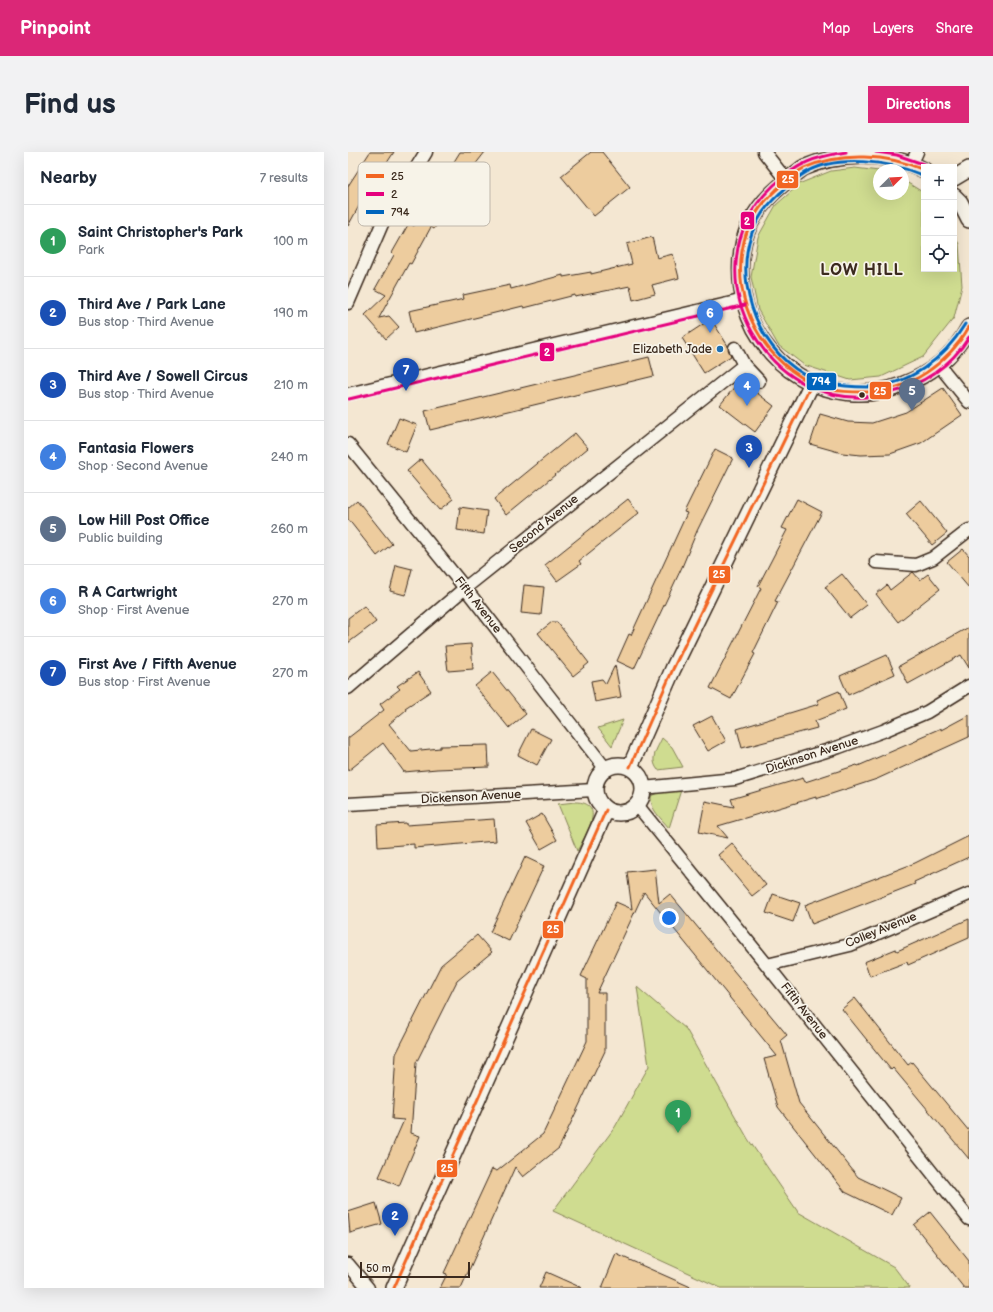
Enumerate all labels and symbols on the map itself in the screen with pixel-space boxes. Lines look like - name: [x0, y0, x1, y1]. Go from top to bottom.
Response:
- legend: [358, 162, 490, 226]
- north arrow: [873, 164, 909, 200]
- text: 25: [391, 170, 404, 183]
- line badge: 25: [776, 170, 799, 189]
- text: 25: [782, 173, 795, 186]
- text: 2: [391, 188, 398, 201]
- text: 794: [391, 206, 410, 219]
- line badge: 2: [740, 211, 755, 230]
- text: 2: [744, 215, 751, 228]
- district label: LOW HILL: [820, 261, 904, 280]
- pin: 6: [697, 300, 723, 333]
- line badge: 2: [539, 342, 555, 362]
- place label: Elizabeth Jade: [633, 342, 712, 357]
- marker: Elizabeth Jade: [715, 344, 725, 354]
- text: 2: [544, 346, 551, 359]
- pin: 7: [393, 358, 419, 391]
- line badge: 794: [806, 372, 837, 391]
- pin: 4: [734, 373, 760, 406]
- text: 794: [812, 375, 831, 388]
- pin: 5: [899, 378, 925, 411]
- line badge: 25: [869, 381, 892, 400]
- text: 25: [874, 385, 887, 398]
- unlabelled marker: [857, 390, 867, 400]
- pin: 3: [736, 435, 762, 468]
- street label: Second Avenue: [506, 492, 582, 556]
- line badge: 25: [708, 565, 731, 584]
- text: 25: [713, 568, 726, 581]
- street label: Fifth Avenue: [451, 574, 505, 636]
- street label: Dickinson Avenue: [764, 733, 860, 777]
- street label: Dickenson Avenue: [420, 787, 522, 807]
- your location: [659, 908, 679, 928]
- street label: Colley Avenue: [843, 909, 919, 951]
- line badge: 25: [542, 920, 564, 939]
- text: 25: [547, 923, 560, 936]
- street label: Fifth Avenue: [777, 980, 831, 1042]
- pin: 1: [665, 1100, 691, 1133]
- line badge: 25: [436, 1159, 458, 1178]
- text: 25: [441, 1162, 454, 1175]
- pin: 2: [382, 1203, 408, 1236]
- scale bar: [360, 1260, 470, 1279]

